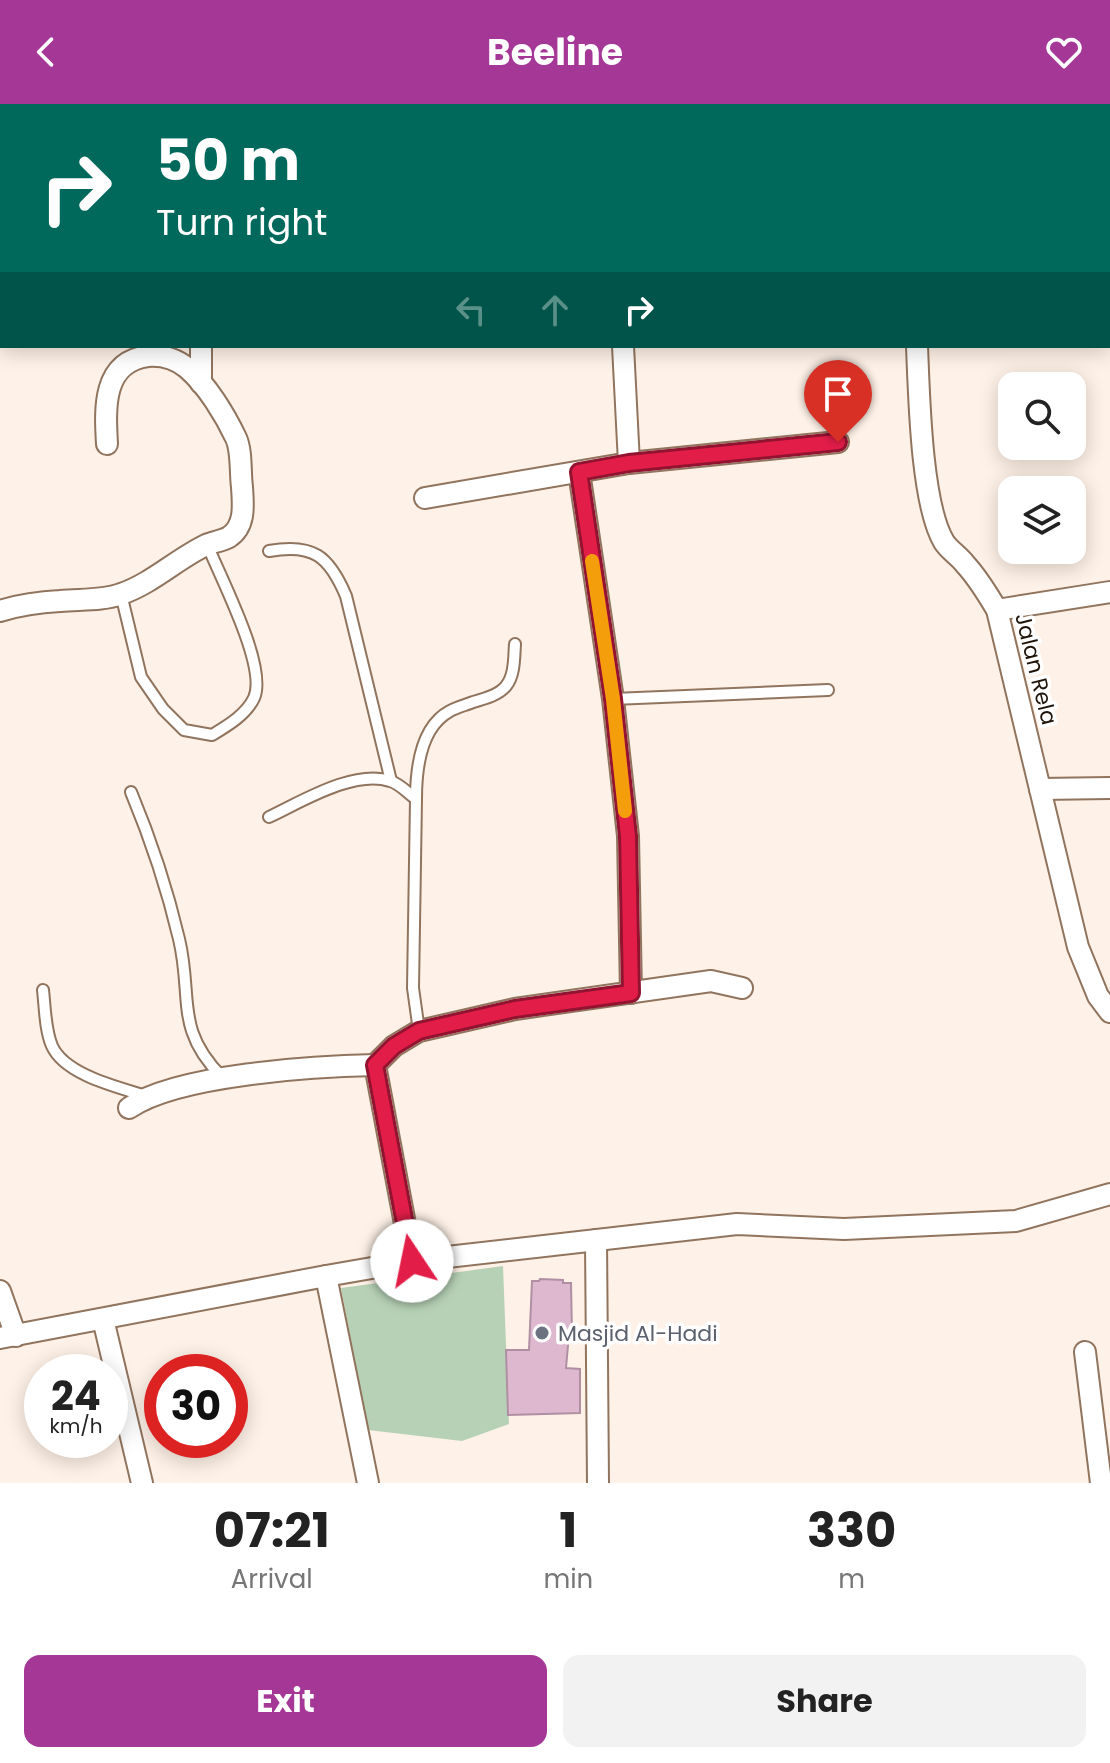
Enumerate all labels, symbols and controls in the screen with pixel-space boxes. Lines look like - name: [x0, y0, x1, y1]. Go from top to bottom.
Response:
- text: Beeline: [487, 27, 623, 78]
- icon: back: [24, 30, 68, 74]
- icon: heart: [1042, 30, 1086, 74]
- text: 50 m: [156, 121, 300, 200]
- icon: right: [24, 136, 128, 240]
- text: Turn right: [156, 197, 327, 248]
- icon: left: [449, 288, 493, 332]
- icon: ahead: [533, 288, 577, 332]
- icon: right: [617, 288, 661, 332]
- pin: [804, 360, 872, 442]
- icon: arrive: [816, 372, 860, 416]
- map controls: [998, 372, 1086, 564]
- button: search: [998, 372, 1086, 460]
- button: layers: [998, 476, 1086, 564]
- street label: Jalan Rela: [1007, 610, 1065, 728]
- position arrow: [370, 1219, 454, 1303]
- place label: Masjid Al-Hadi: [558, 1318, 718, 1349]
- marker: Masjid Al-Hadi: [533, 1324, 551, 1342]
- speed limit sign: 30: [144, 1354, 248, 1458]
- text: 24: [51, 1368, 101, 1424]
- text: km/h: [49, 1412, 103, 1440]
- text: 07:21: [214, 1497, 330, 1564]
- text: 1: [559, 1497, 577, 1564]
- text: 330: [807, 1497, 896, 1564]
- text: Arrival: [231, 1561, 313, 1597]
- text: min: [543, 1561, 593, 1597]
- text: m: [838, 1561, 865, 1597]
- button: Exit: [24, 1655, 547, 1747]
- button: Share: [563, 1655, 1086, 1747]

